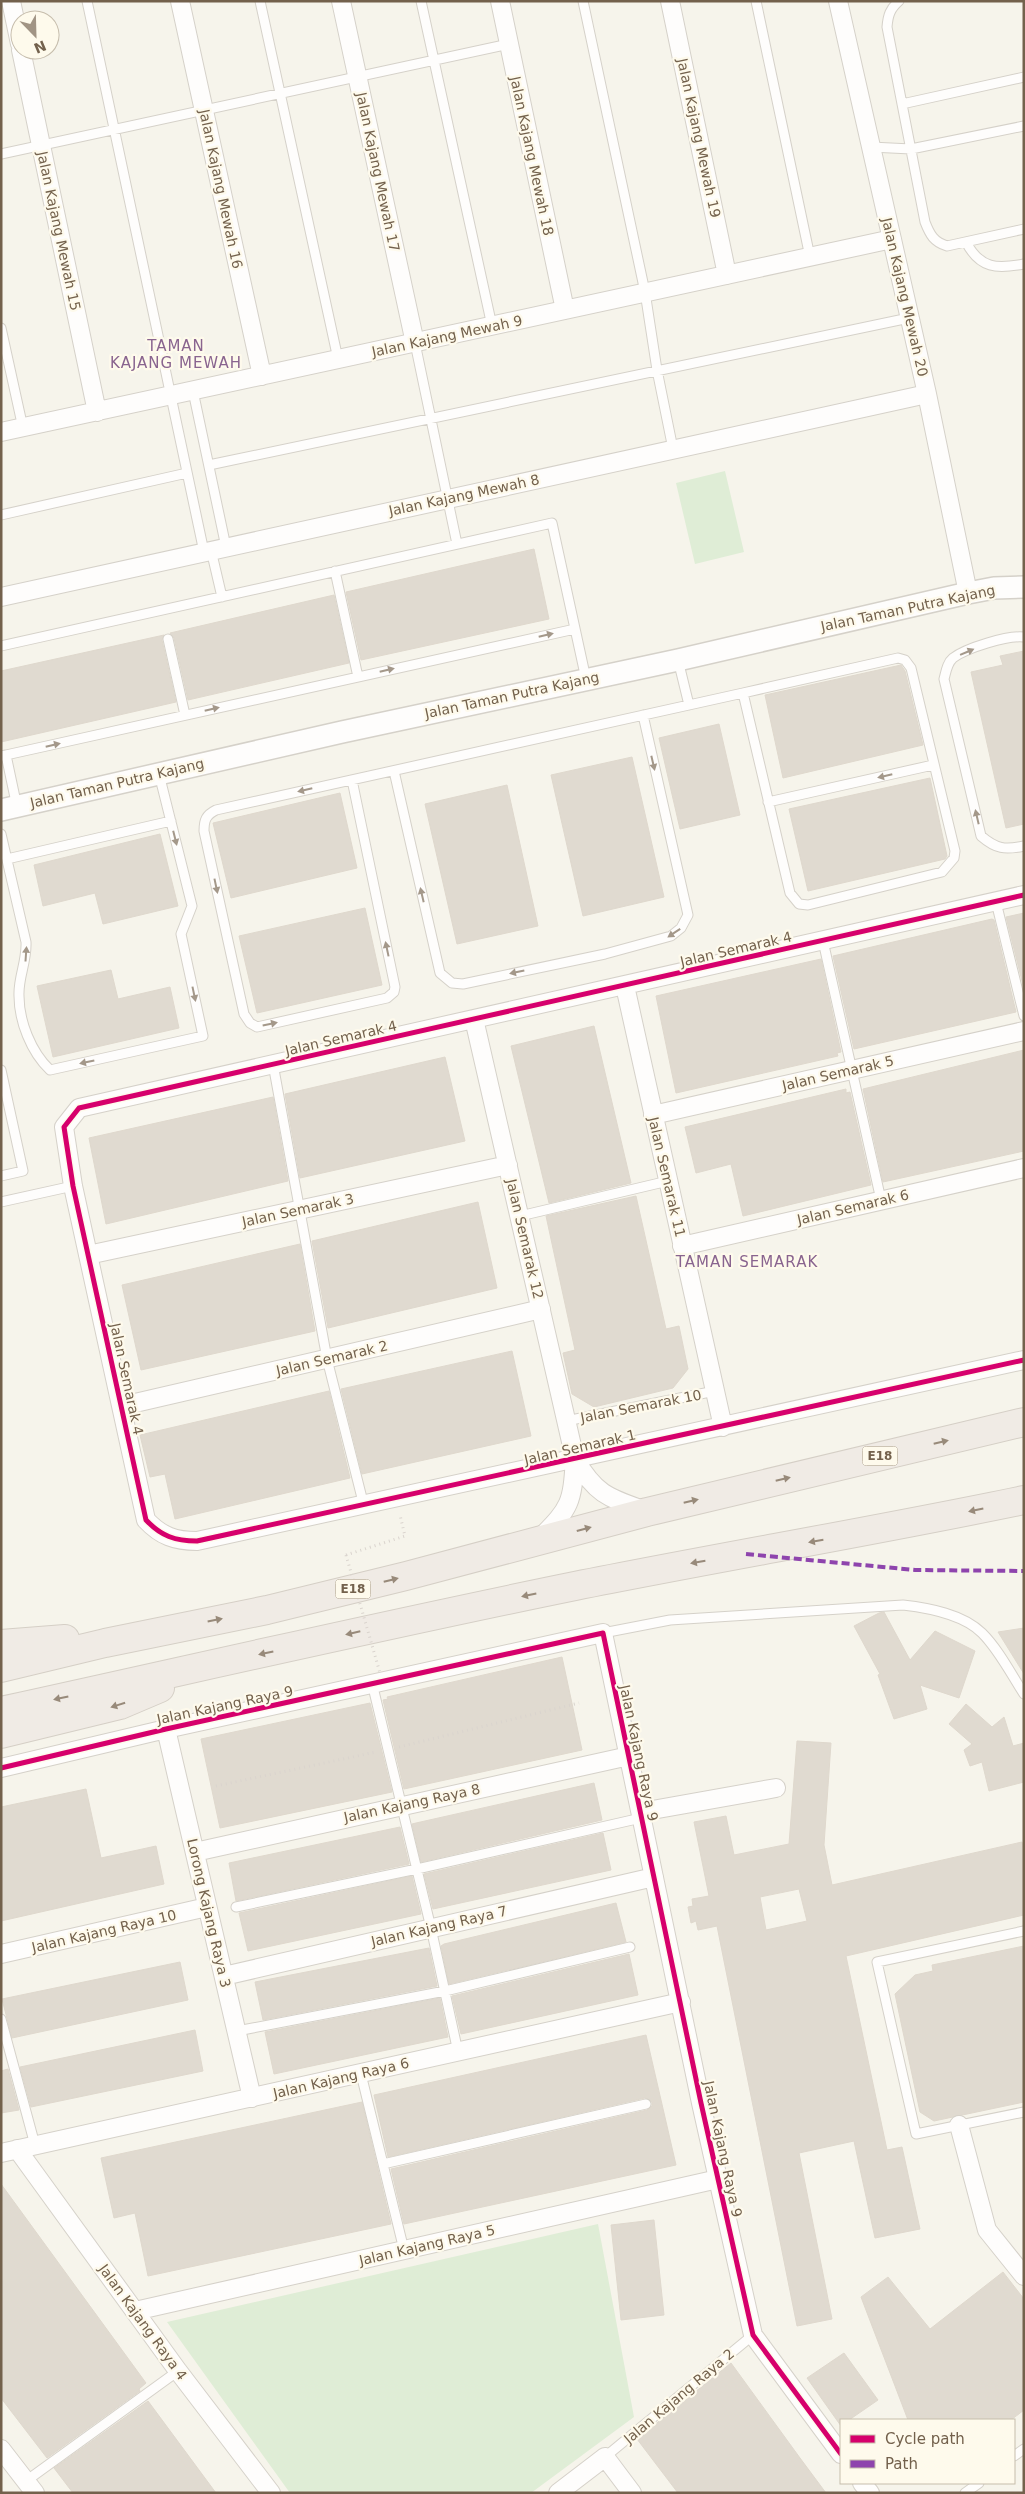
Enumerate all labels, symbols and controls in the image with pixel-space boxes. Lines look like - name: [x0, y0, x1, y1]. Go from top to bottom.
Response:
- north arrow: [10, 10, 60, 60]
- text: N: [32, 37, 49, 57]
- street label: Jalan Kajang Mewah 19: [674, 56, 724, 219]
- street label: Jalan Kajang Mewah 18: [507, 74, 557, 237]
- street label: Jalan Kajang Mewah 17: [353, 90, 403, 253]
- street label: Jalan Kajang Mewah 16: [196, 107, 246, 270]
- street label: Jalan Kajang Mewah 15: [34, 149, 84, 312]
- street label: Jalan Kajang Mewah 20: [879, 215, 931, 378]
- street label: Jalan Kajang Mewah 9: [369, 312, 524, 360]
- district label: TAMAN KAJANG MEWAH: [110, 337, 242, 372]
- street label: Jalan Kajang Mewah 8: [386, 471, 541, 519]
- street label: Jalan Taman Putra Kajang: [818, 582, 997, 635]
- one-way arrow: [539, 631, 554, 639]
- one-way arrow: [960, 648, 974, 656]
- one-way arrow: [380, 666, 395, 674]
- street label: Jalan Taman Putra Kajang: [422, 669, 601, 722]
- one-way arrow: [204, 705, 219, 713]
- one-way arrow: [46, 741, 61, 749]
- street label: Jalan Taman Putra Kajang: [28, 755, 205, 811]
- one-way arrow: [649, 755, 657, 770]
- one-way arrow: [877, 772, 893, 780]
- one-way arrow: [296, 787, 312, 795]
- one-way arrow: [973, 809, 981, 824]
- one-way arrow: [171, 830, 179, 845]
- one-way arrow: [213, 879, 221, 895]
- one-way arrow: [418, 887, 426, 902]
- one-way arrow: [667, 928, 681, 938]
- street label: Jalan Semarak 4: [678, 928, 793, 970]
- one-way arrow: [383, 940, 391, 956]
- one-way arrow: [22, 946, 30, 962]
- one-way arrow: [509, 969, 525, 977]
- one-way arrow: [190, 987, 198, 1002]
- street label: Jalan Semarak 4: [283, 1017, 398, 1059]
- one-way arrow: [262, 1020, 278, 1028]
- street label: Jalan Semarak 5: [780, 1052, 895, 1094]
- one-way arrow: [78, 1058, 94, 1066]
- street label: Jalan Semarak 11: [645, 1114, 689, 1239]
- street label: Jalan Semarak 12: [503, 1176, 547, 1301]
- street label: Jalan Semarak 6: [795, 1186, 910, 1228]
- street label: Jalan Semarak 3: [240, 1190, 355, 1230]
- district label: TAMAN SEMARAK: [675, 1253, 818, 1271]
- street label: Jalan Semarak 4: [107, 1321, 147, 1437]
- street label: Jalan Semarak 2: [274, 1337, 389, 1379]
- street label: Jalan Semarak 10: [578, 1386, 703, 1426]
- street label: Jalan Semarak 1: [522, 1426, 637, 1468]
- one-way arrow: [933, 1438, 948, 1446]
- road number: E18: [862, 1446, 898, 1465]
- one-way arrow: [775, 1475, 790, 1483]
- one-way arrow: [683, 1497, 698, 1505]
- one-way arrow: [968, 1506, 984, 1514]
- one-way arrow: [576, 1525, 591, 1533]
- one-way arrow: [808, 1538, 824, 1546]
- one-way arrow: [689, 1559, 705, 1567]
- one-way arrow: [383, 1576, 398, 1584]
- road number: E18: [336, 1580, 370, 1598]
- one-way arrow: [521, 1592, 537, 1600]
- one-way arrow: [208, 1616, 224, 1624]
- one-way arrow: [346, 1629, 361, 1637]
- one-way arrow: [257, 1649, 273, 1657]
- street label: Jalan Kajang Raya 9: [617, 1682, 661, 1823]
- street label: Jalan Kajang Raya 9: [154, 1683, 295, 1727]
- one-way arrow: [53, 1694, 68, 1702]
- one-way arrow: [111, 1702, 126, 1710]
- street label: Jalan Kajang Raya 8: [341, 1781, 482, 1825]
- street label: Lorong Kajang Raya 3: [184, 1837, 234, 1989]
- street label: Jalan Kajang Raya 7: [369, 1903, 508, 1950]
- street label: Jalan Kajang Raya 10: [29, 1907, 178, 1956]
- street label: Jalan Kajang Raya 6: [271, 2055, 411, 2102]
- street label: Jalan Kajang Raya 9: [701, 2078, 745, 2219]
- street label: Jalan Kajang Raya 5: [357, 2222, 496, 2269]
- street label: Jalan Kajang Raya 4: [95, 2260, 190, 2383]
- street label: Jalan Kajang Raya 2: [620, 2345, 737, 2447]
- legend: [840, 2419, 1015, 2484]
- text: Cycle path: [885, 2430, 965, 2448]
- text: Path: [885, 2455, 918, 2473]

